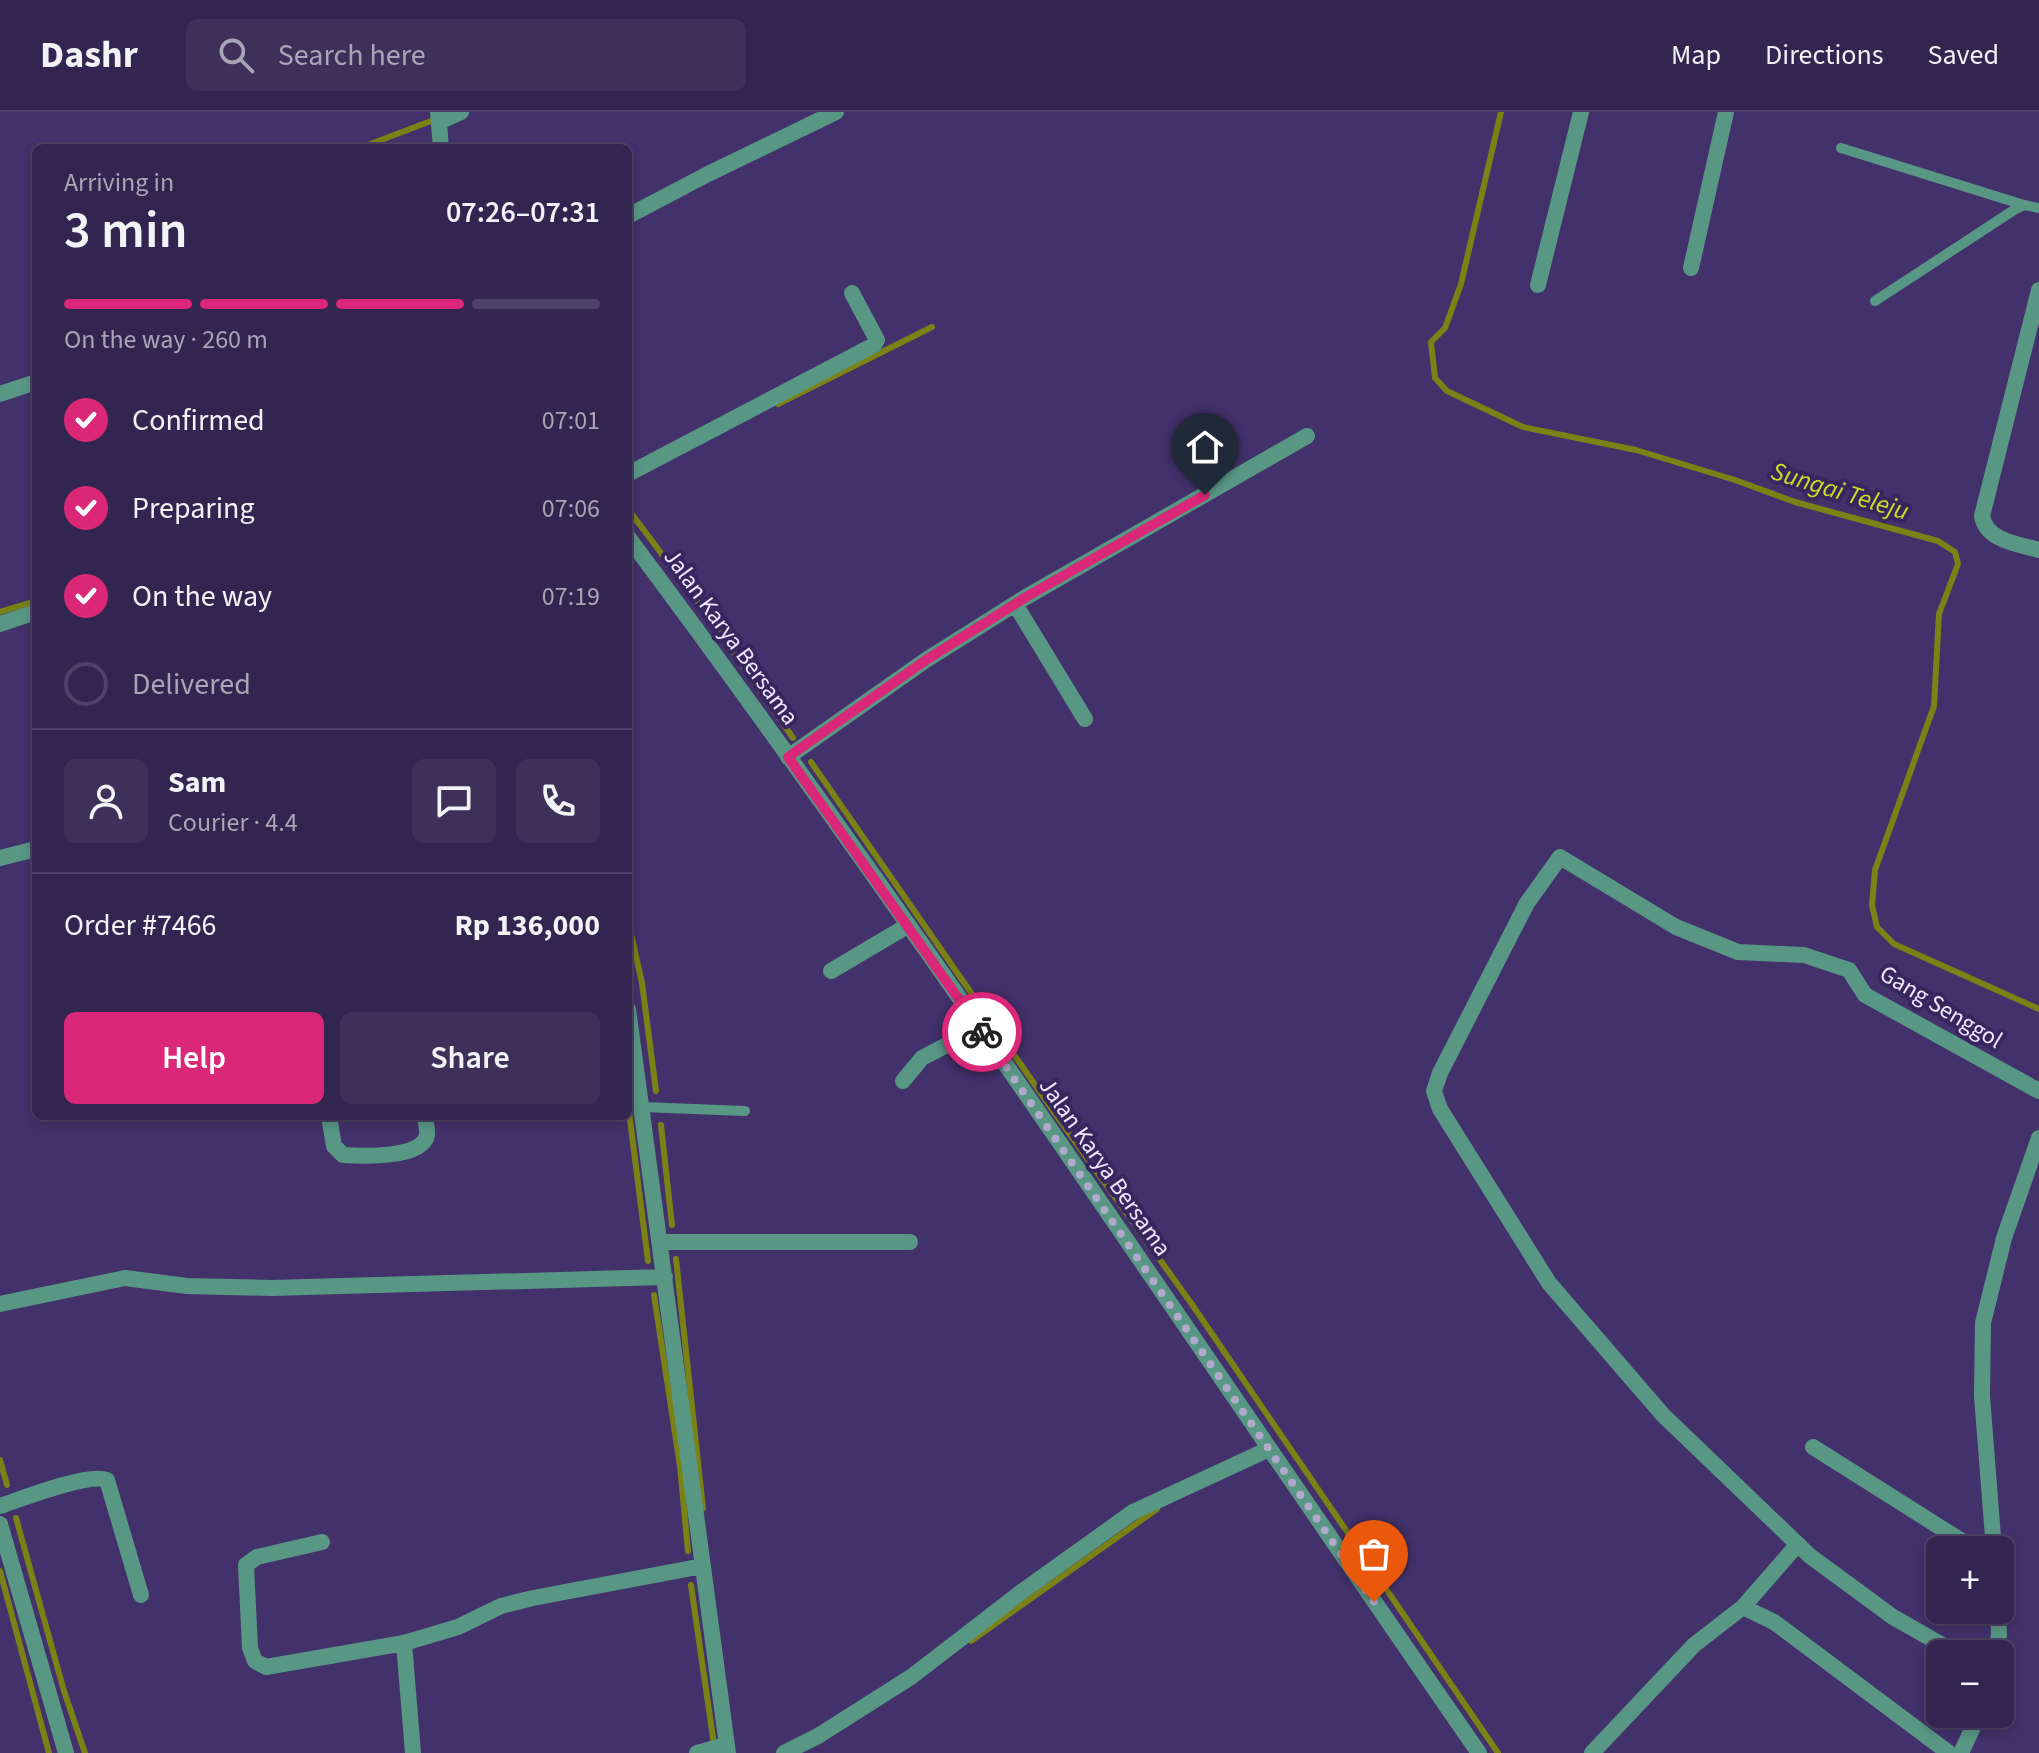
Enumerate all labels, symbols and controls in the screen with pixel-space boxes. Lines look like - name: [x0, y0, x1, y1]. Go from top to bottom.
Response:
- search box: [186, 19, 746, 91]
- text: Dashr: [40, 28, 138, 82]
- icon: search: [214, 33, 258, 77]
- text: Search here: [278, 34, 426, 77]
- text: Map: [1671, 35, 1721, 75]
- text: Directions: [1765, 35, 1884, 75]
- text: Saved: [1928, 35, 1999, 75]
- text: Arriving in: [64, 164, 174, 201]
- text: 07:26–07:31: [446, 191, 600, 234]
- text: 3 min: [64, 194, 188, 268]
- text: On the way · 260 m: [64, 321, 268, 358]
- icon: check: [64, 398, 108, 442]
- text: Confirmed: [132, 399, 265, 442]
- text: 07:01: [542, 402, 600, 439]
- pin: [1171, 413, 1239, 495]
- icon: home: [1183, 425, 1227, 469]
- water label: Sungai Teleju: [1767, 453, 1913, 529]
- icon: check: [64, 486, 108, 530]
- text: Preparing: [132, 487, 255, 530]
- text: 07:06: [542, 490, 600, 527]
- street label: Jalan Karya Bersama: [655, 541, 807, 733]
- icon: check: [64, 574, 108, 618]
- text: On the way: [132, 575, 272, 618]
- text: 07:19: [542, 578, 600, 615]
- text: Delivered: [132, 663, 251, 706]
- button: person: [64, 759, 148, 843]
- button: chat: [412, 759, 496, 843]
- button: phone: [516, 759, 600, 843]
- text: Sam: [168, 761, 226, 804]
- text: Courier · 4.4: [168, 804, 298, 841]
- text: Order #7466: [64, 904, 217, 947]
- text: Rp 136,000: [454, 904, 600, 947]
- street label: Gang Senggol: [1873, 957, 2009, 1057]
- courier: [942, 992, 1022, 1072]
- icon: bike: [960, 1010, 1004, 1054]
- button: Help: [64, 1012, 324, 1104]
- button: Share: [340, 1012, 600, 1104]
- street label: Jalan Karya Bersama: [1030, 1071, 1180, 1263]
- pin: [1340, 1520, 1408, 1602]
- icon: bag: [1352, 1532, 1396, 1576]
- map controls: [1926, 1536, 2014, 1728]
- button: +: [1926, 1536, 2014, 1624]
- button: −: [1926, 1640, 2014, 1728]

